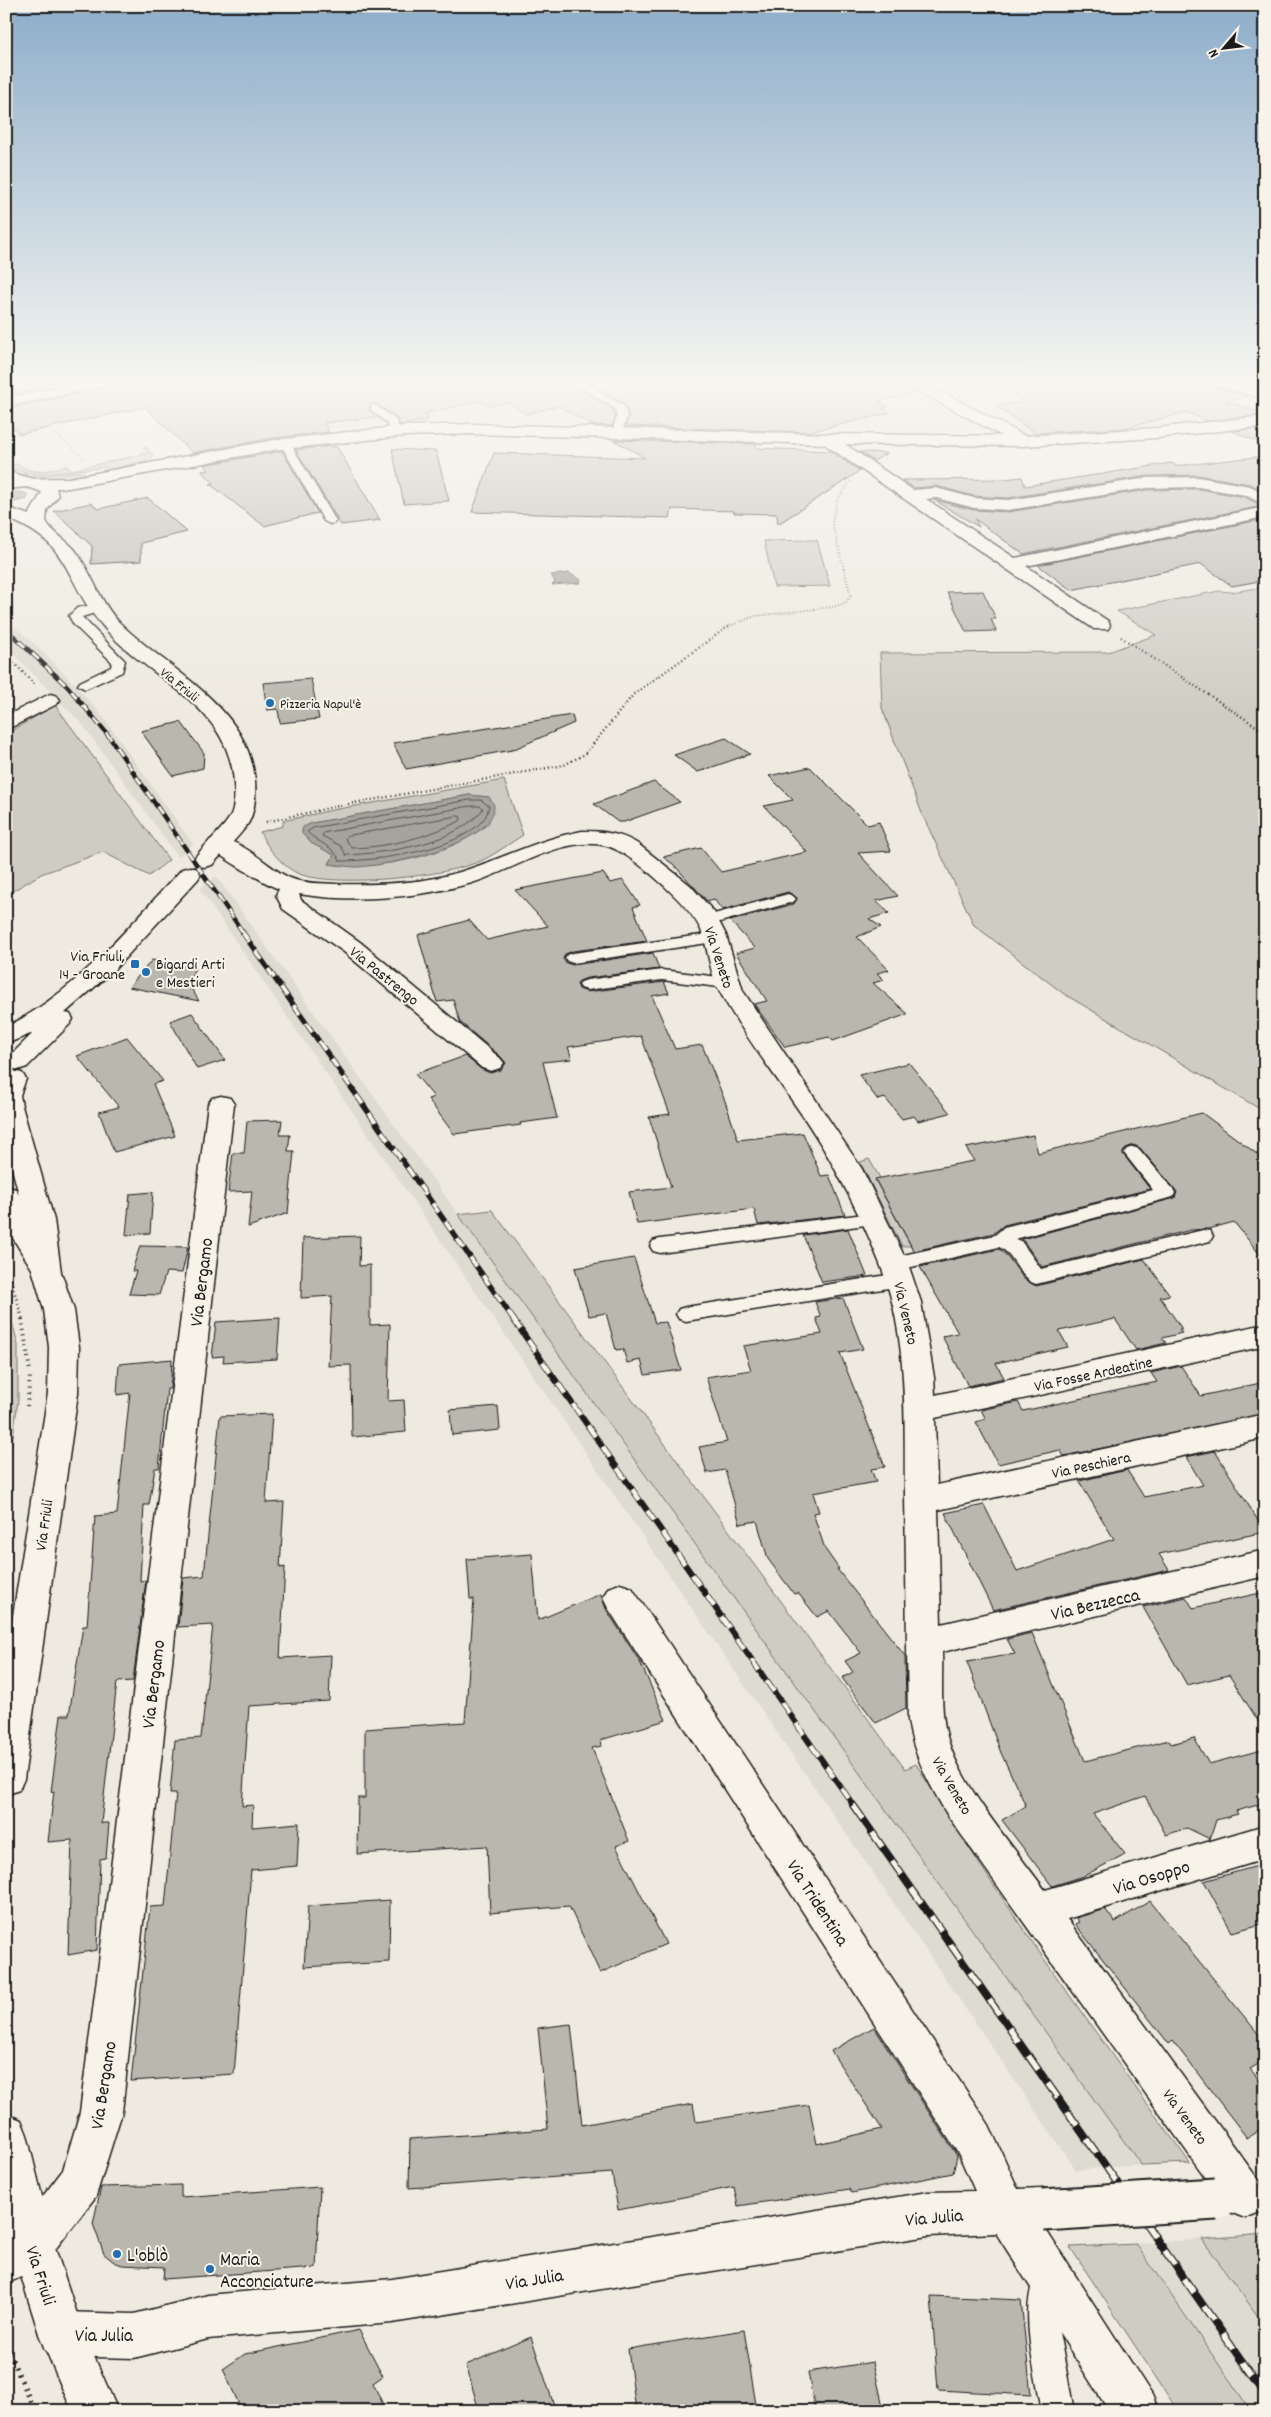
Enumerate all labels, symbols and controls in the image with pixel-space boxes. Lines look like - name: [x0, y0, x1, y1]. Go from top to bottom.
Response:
- north arrow: [1198, 22, 1248, 72]
- text: N: [1204, 45, 1225, 61]
- street label: Via Friuli: [155, 664, 203, 708]
- place label: Pizzeria Napul'è: [280, 695, 361, 715]
- marker: Pizzeria Napul'è: [264, 697, 276, 709]
- street label: Via Veneto: [697, 924, 738, 992]
- street label: Via Pastrengo: [344, 942, 423, 1012]
- place label: Via Friuli, 14 - Groane: [59, 946, 125, 987]
- place label: Bigardi Arti e Mestieri: [156, 954, 225, 995]
- marker: Via Friuli, 14 - Groane: [129, 958, 141, 970]
- marker: Bigardi Arti e Mestieri: [140, 966, 152, 978]
- street label: Via Bergamo: [185, 1237, 222, 1328]
- street label: Via Veneto: [886, 1280, 923, 1347]
- street label: Via Fosse Ardeatine: [1032, 1352, 1155, 1399]
- street label: Via Peschiera: [1050, 1447, 1134, 1486]
- street label: Via Friuli: [31, 1498, 60, 1552]
- street label: Via Bezzecca: [1049, 1583, 1144, 1630]
- street label: Via Bergamo: [137, 1639, 174, 1730]
- street label: Via Veneto: [925, 1753, 977, 1820]
- street label: Via Tridentina: [778, 1855, 855, 1953]
- street label: Via Osoppo: [1110, 1855, 1194, 1904]
- street label: Via Bergamo: [85, 2039, 126, 2132]
- street label: Via Veneto: [1156, 2085, 1212, 2150]
- street label: Via Julia: [904, 2203, 965, 2235]
- street label: Via Friuli: [16, 2243, 61, 2310]
- place label: L'oblò: [127, 2244, 168, 2271]
- marker: L'oblò: [111, 2248, 123, 2260]
- place label: Maria Acconciature: [220, 2248, 314, 2297]
- marker: Maria Acconciature: [204, 2263, 216, 2275]
- street label: Via Julia: [504, 2263, 566, 2299]
- street label: Via Julia: [75, 2324, 134, 2351]

